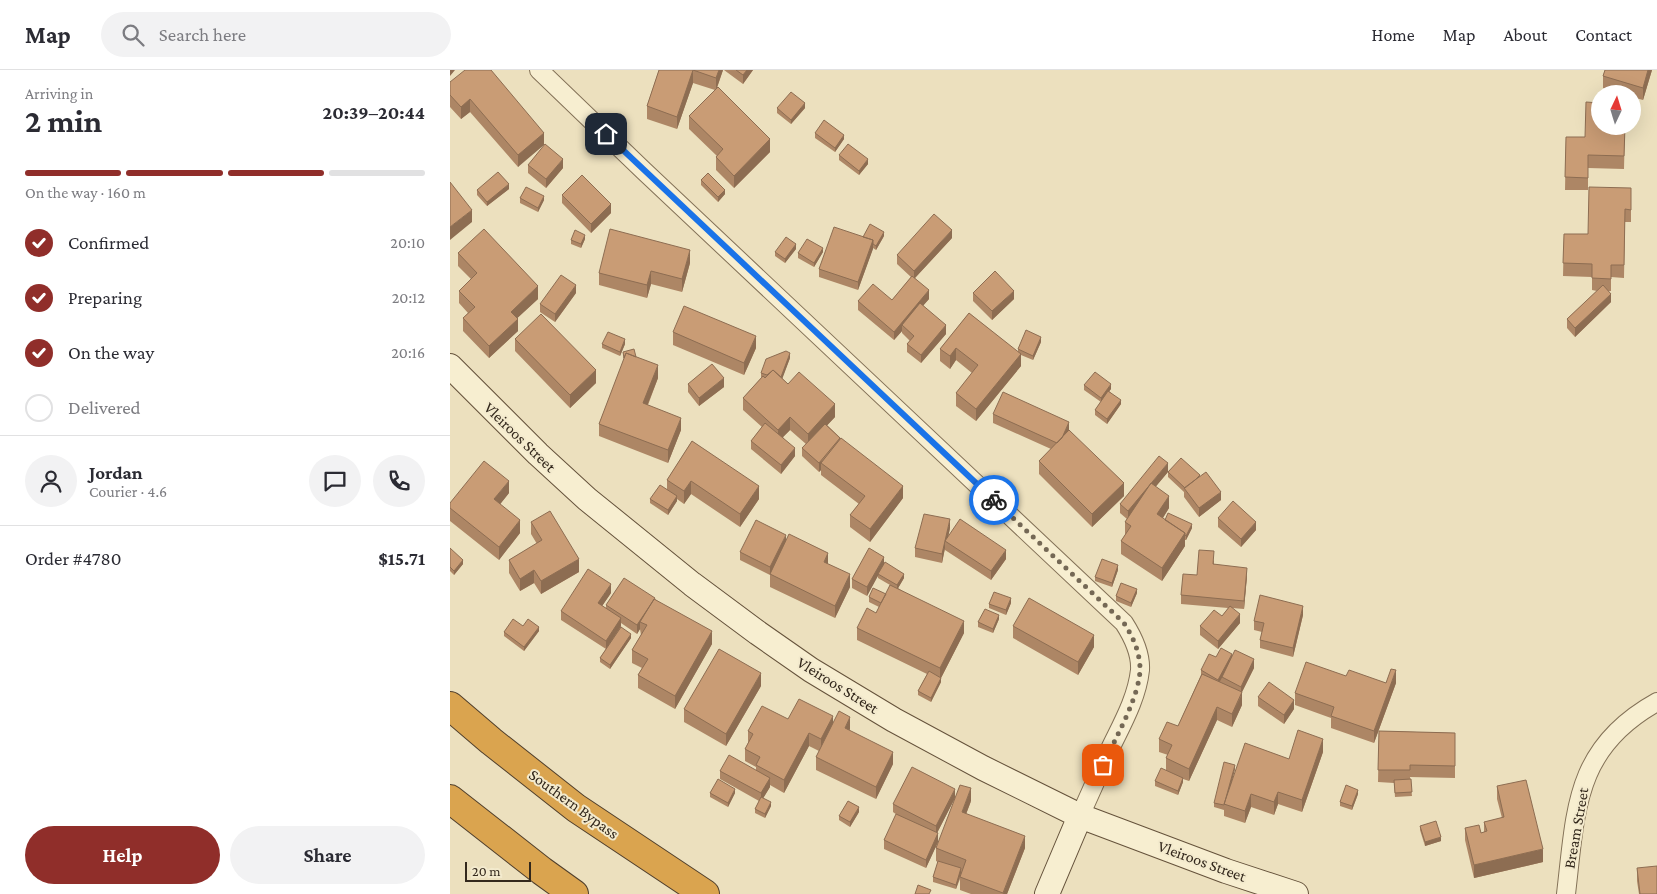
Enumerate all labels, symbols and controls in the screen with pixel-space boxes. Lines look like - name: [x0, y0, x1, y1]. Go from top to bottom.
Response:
- search box: [101, 12, 451, 57]
- text: Map: [25, 21, 71, 48]
- icon: search: [119, 21, 147, 49]
- text: Search here: [159, 24, 246, 45]
- text: Home: [1372, 25, 1415, 45]
- text: Map: [1443, 25, 1475, 45]
- text: About: [1503, 25, 1547, 45]
- text: Contact: [1575, 25, 1632, 45]
- text: Arriving in: [25, 85, 93, 102]
- north arrow: [1591, 85, 1641, 135]
- map controls: [1591, 85, 1641, 135]
- text: 20:39–20:44: [323, 102, 425, 123]
- text: 2 min: [25, 103, 102, 139]
- pin: [585, 113, 627, 155]
- icon: home: [592, 120, 620, 148]
- text: On the way · 160 m: [25, 184, 146, 201]
- icon: check: [25, 229, 53, 257]
- text: Confirmed: [68, 232, 149, 253]
- text: 20:10: [390, 234, 425, 251]
- icon: check: [25, 284, 53, 312]
- text: Preparing: [68, 287, 142, 308]
- text: 20:12: [392, 289, 425, 306]
- icon: check: [25, 339, 53, 367]
- text: On the way: [68, 342, 154, 363]
- text: 20:16: [391, 344, 425, 361]
- text: Delivered: [68, 397, 141, 418]
- street label: Vleiroos Street: [481, 399, 560, 476]
- button: person: [25, 455, 77, 507]
- button: chat: [309, 455, 361, 507]
- button: phone: [373, 455, 425, 507]
- text: Jordan: [89, 462, 143, 483]
- courier: [969, 475, 1019, 525]
- text: Courier · 4.6: [89, 483, 167, 500]
- icon: bike: [980, 486, 1008, 514]
- text: Order #4780: [25, 548, 121, 569]
- text: $15.71: [378, 548, 425, 569]
- street label: Vleiroos Street: [794, 653, 882, 717]
- pin: [1082, 744, 1124, 786]
- icon: bag: [1089, 751, 1117, 779]
- street label: Southern Bypass: [525, 766, 622, 843]
- street label: Bream Street: [1561, 786, 1592, 870]
- button: Help: [25, 826, 220, 884]
- button: Share: [230, 826, 425, 884]
- street label: Vleiroos Street: [1156, 837, 1249, 885]
- scale bar: [465, 859, 531, 882]
- text: 20 m: [472, 863, 500, 879]

